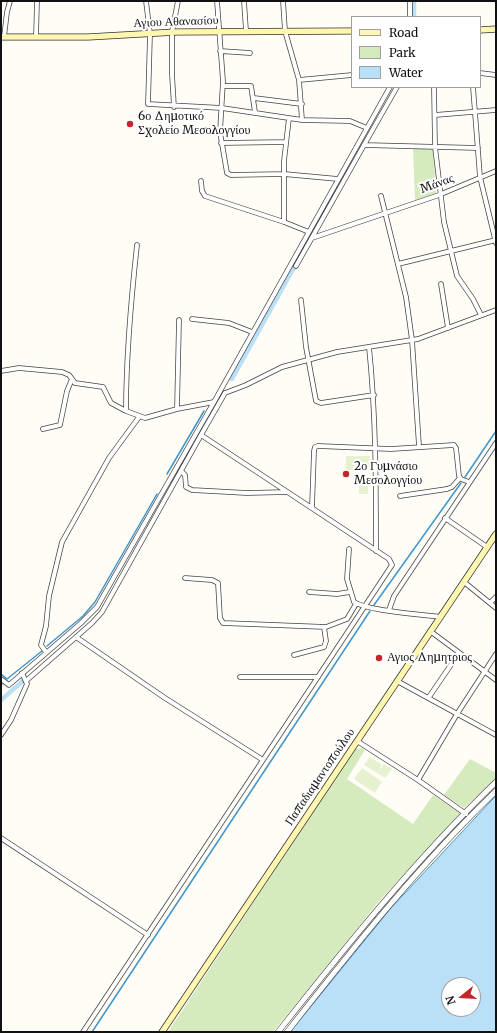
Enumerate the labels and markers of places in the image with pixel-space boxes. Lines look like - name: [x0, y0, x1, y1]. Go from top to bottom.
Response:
- place label: 6ο Δημοτικό Σχολείο Μεσολογγίου: [138, 110, 250, 138]
- marker: 6ο Δημοτικό Σχολείο Μεσολογγίου: [125, 119, 135, 129]
- place label: 2ο Γυμνάσιο Μεσολογγίου: [354, 460, 422, 488]
- marker: 2ο Γυμνάσιο Μεσολογγίου: [341, 469, 351, 479]
- place label: Αγιος Δημητριος: [387, 651, 472, 665]
- marker: Αγιος Δημητριος: [374, 653, 384, 663]

